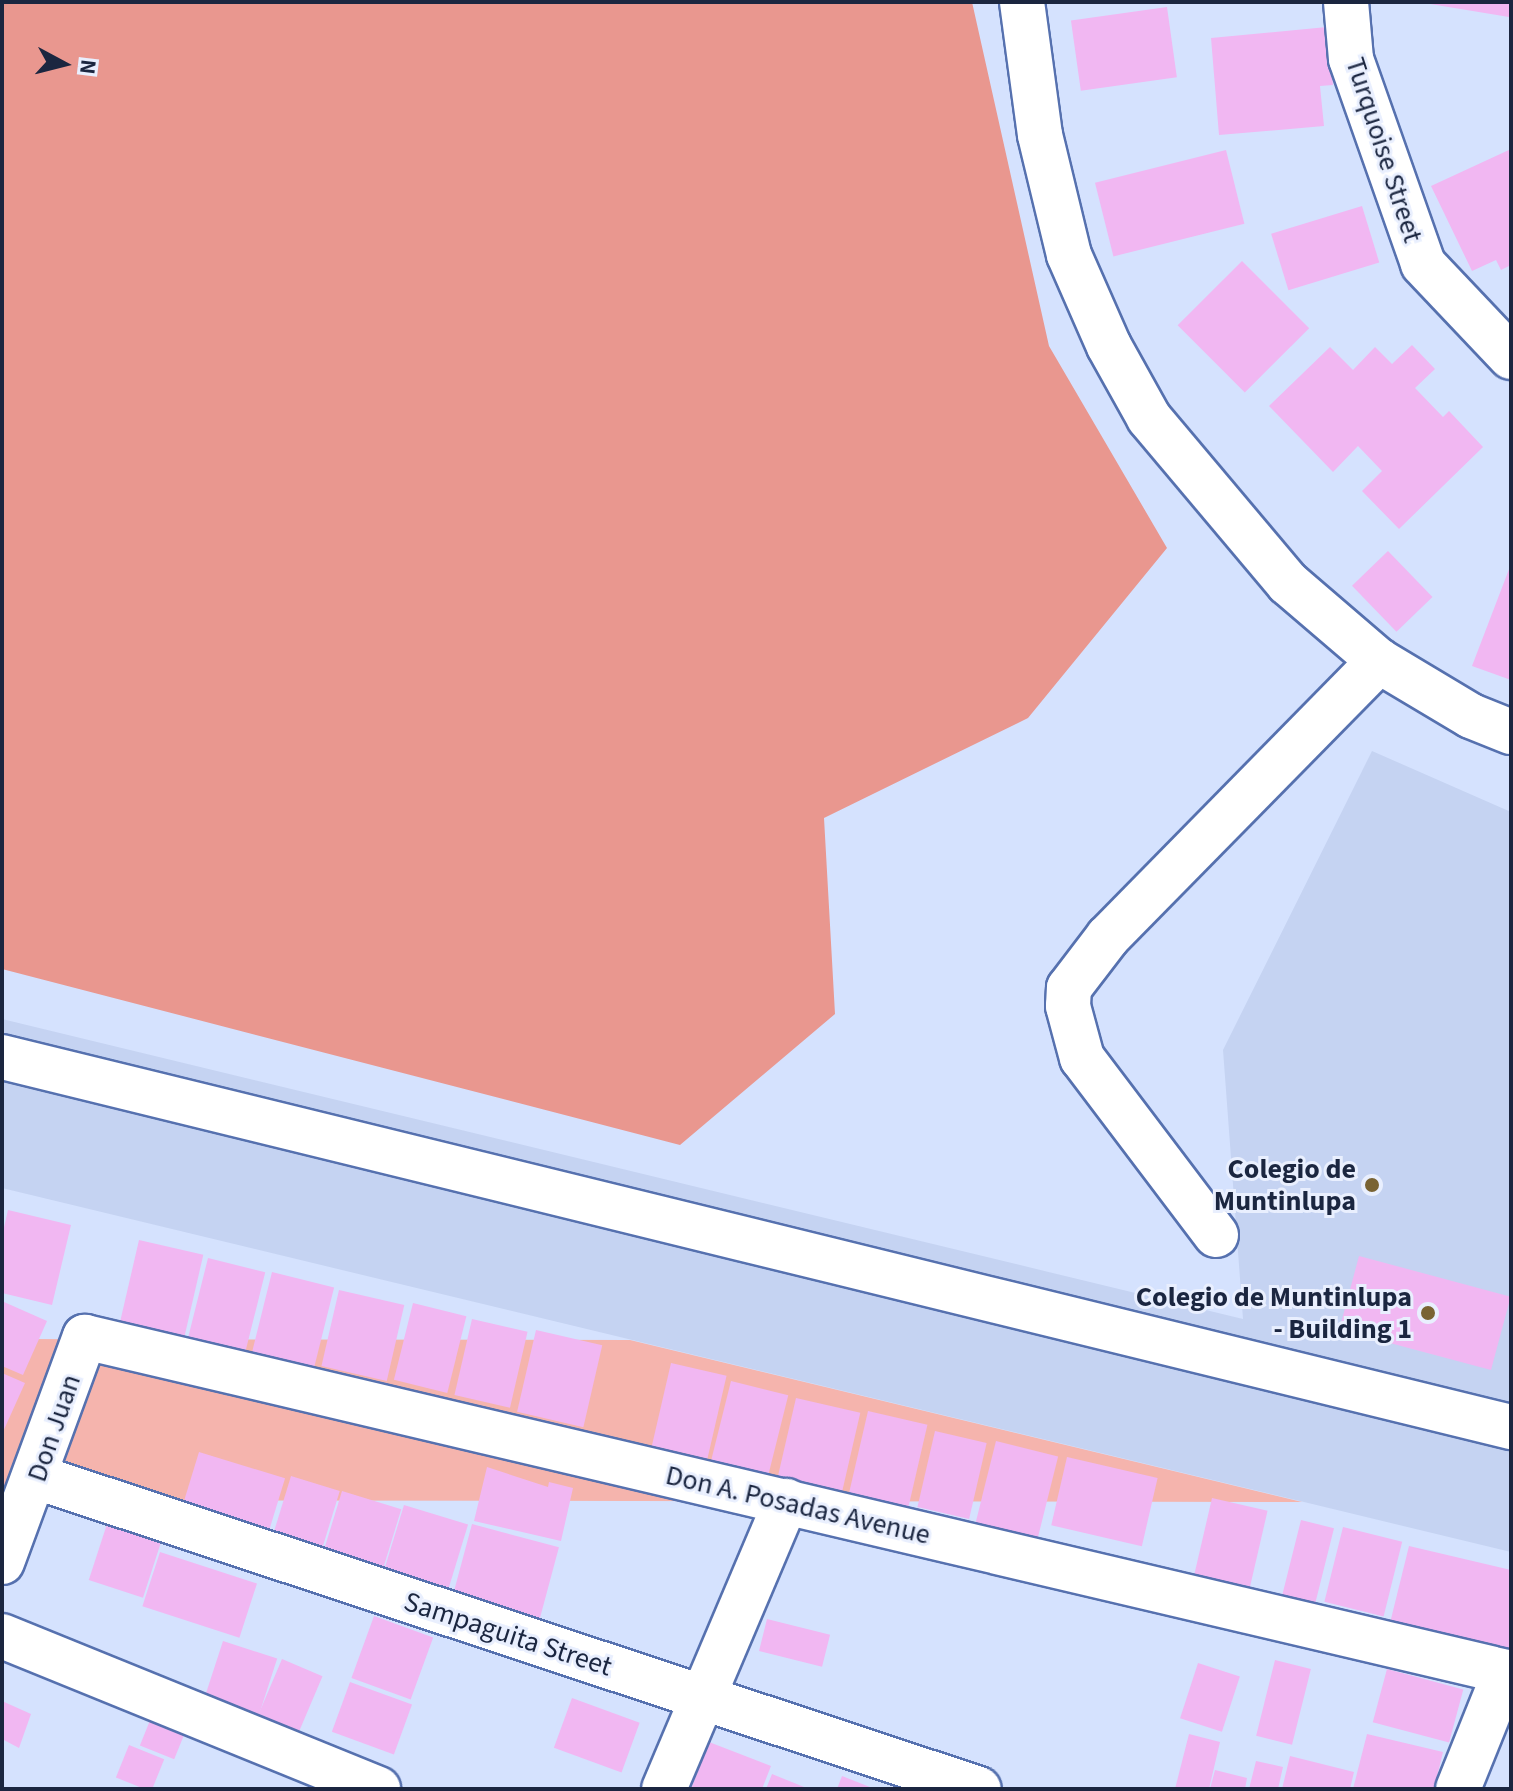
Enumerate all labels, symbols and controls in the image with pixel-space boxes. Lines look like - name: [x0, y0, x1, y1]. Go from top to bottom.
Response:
- north arrow: [24, 24, 104, 104]
- street label: Turquoise Street: [1338, 53, 1430, 247]
- text: N: [71, 58, 105, 76]
- place label: Colegio de Muntinlupa: [1214, 1152, 1356, 1218]
- marker: Colegio de Muntinlupa: [1363, 1176, 1381, 1194]
- place label: Colegio de Muntinlupa - Building 1: [1136, 1280, 1412, 1346]
- marker: Colegio de Muntinlupa - Building 1: [1419, 1304, 1437, 1322]
- street label: Don Juan: [20, 1370, 88, 1486]
- street label: Don A. Posadas Avenue: [662, 1458, 934, 1552]
- street label: Sampaguita Street: [400, 1585, 616, 1683]

